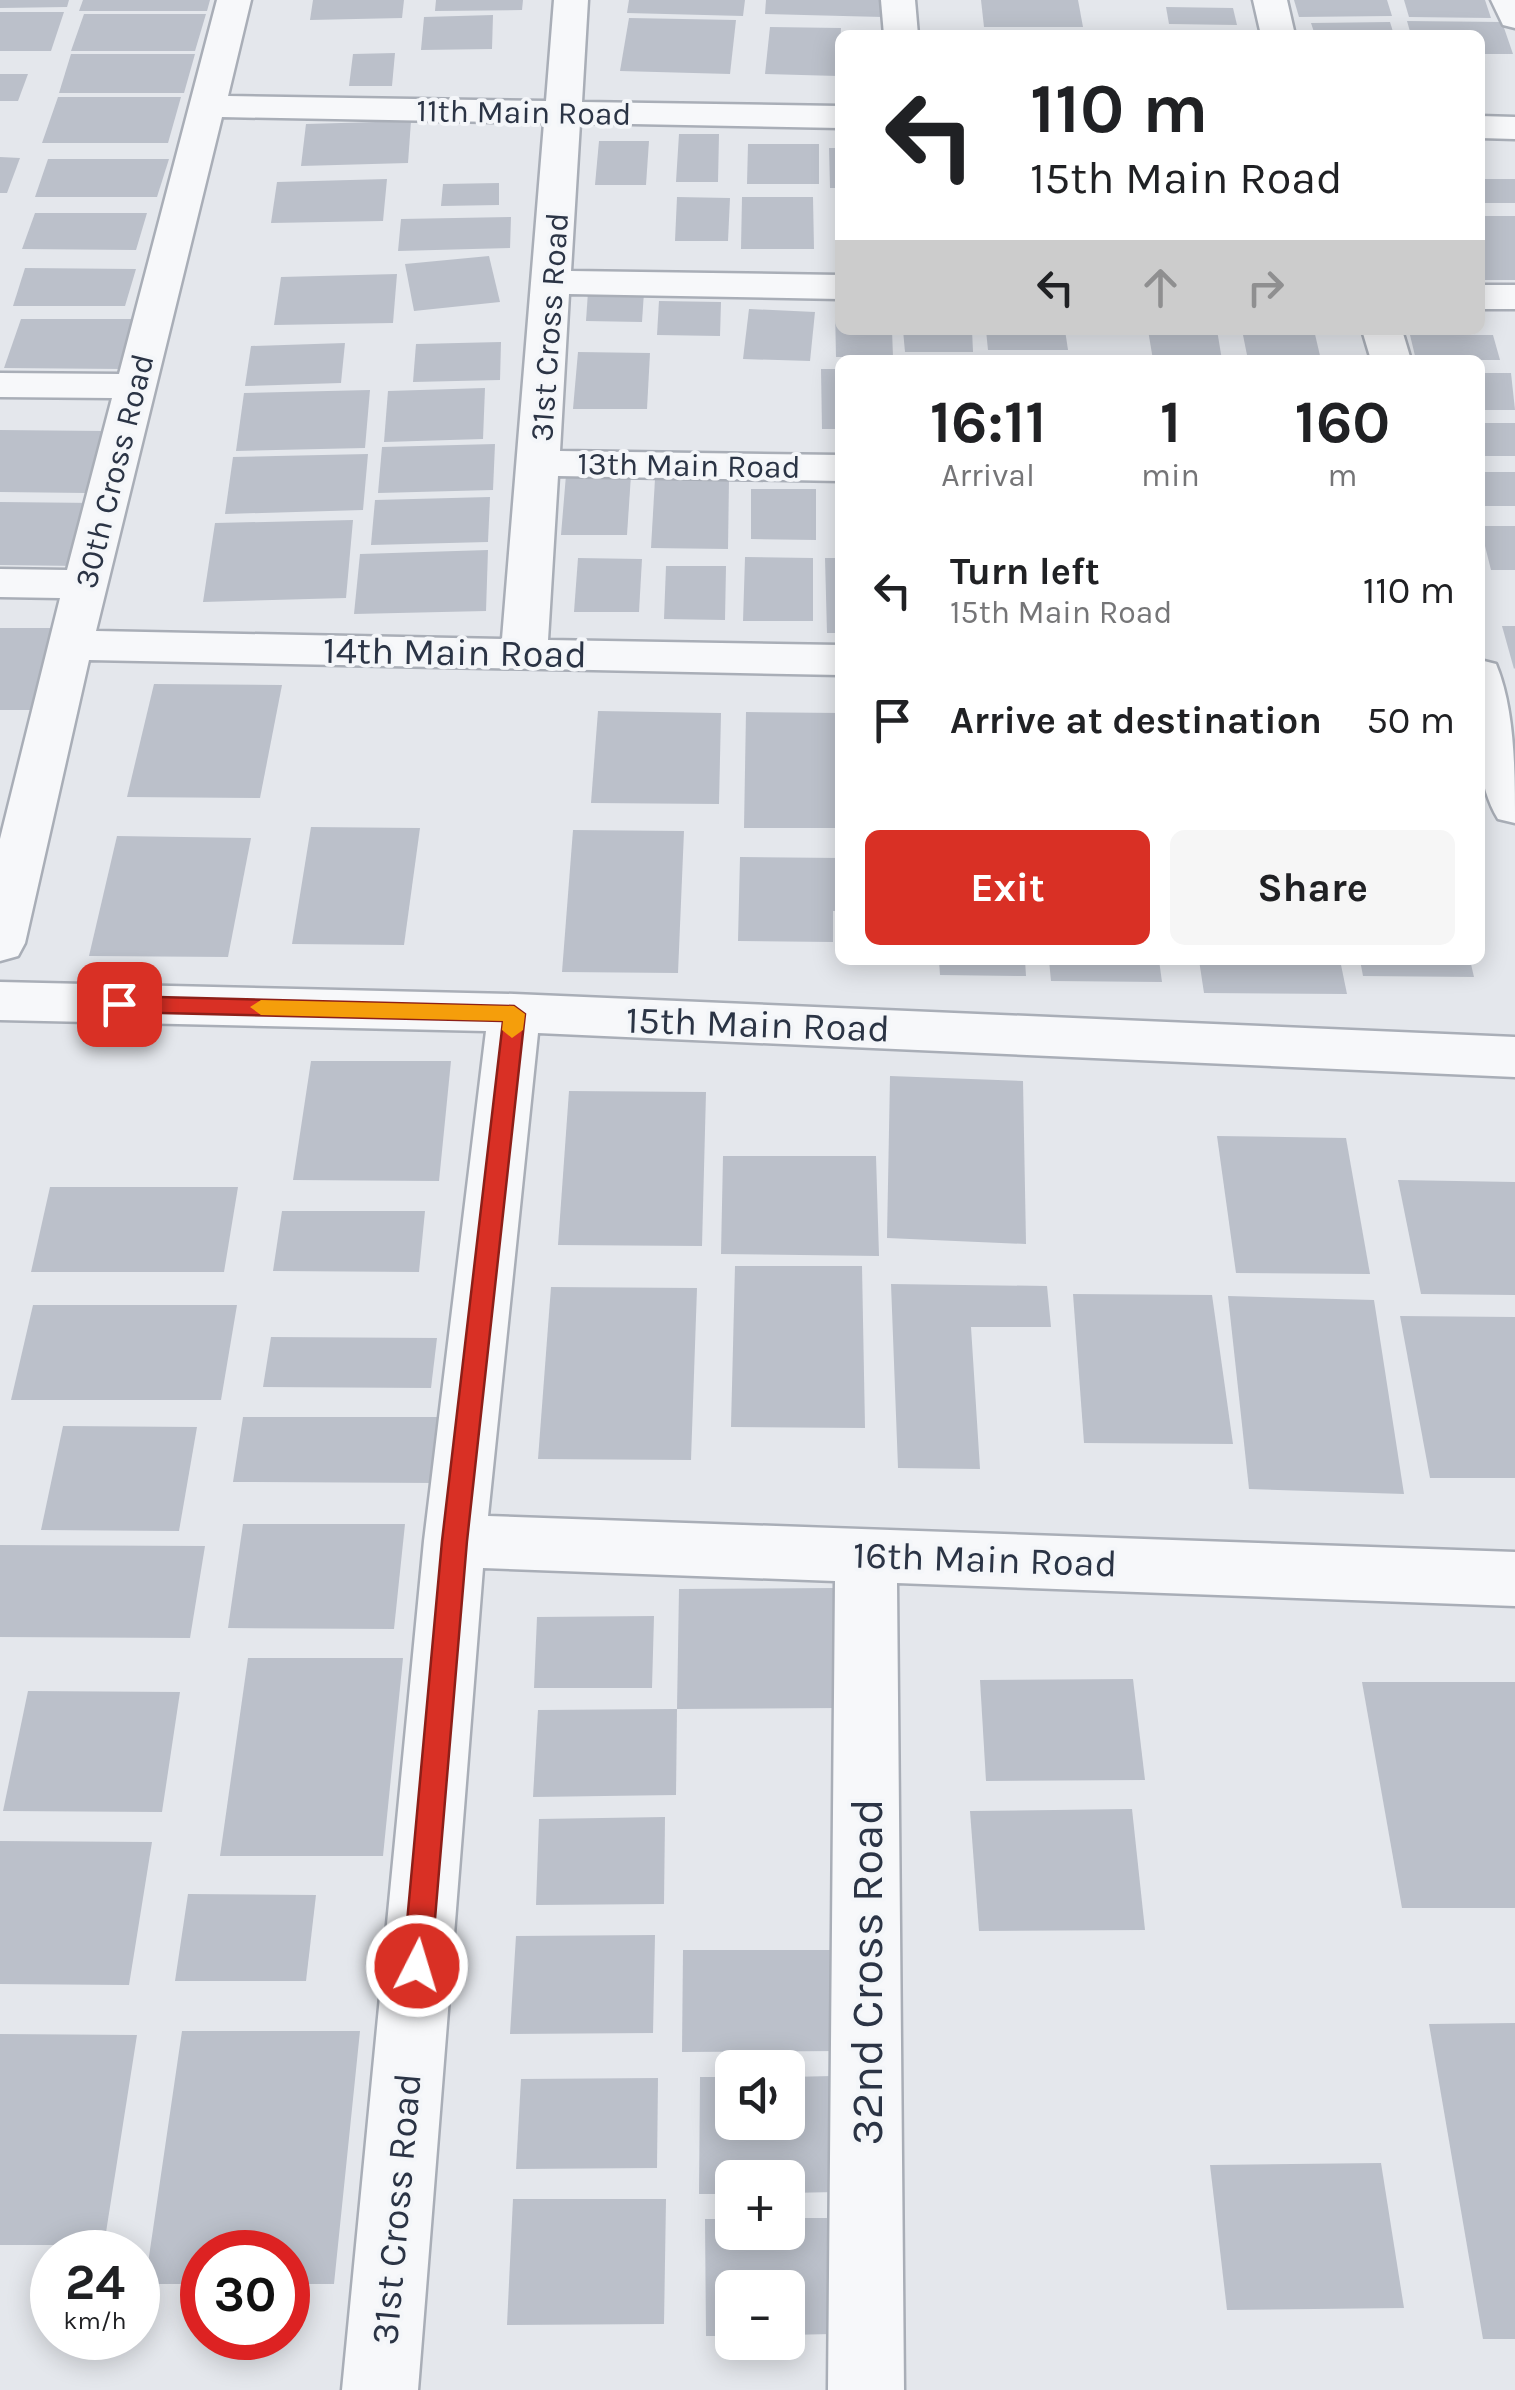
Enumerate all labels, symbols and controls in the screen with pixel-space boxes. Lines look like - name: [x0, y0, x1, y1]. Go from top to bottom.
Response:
- text: 110 m: [1030, 68, 1208, 150]
- icon: left: [865, 70, 995, 200]
- street label: 11th Main Road: [416, 92, 632, 133]
- text: 15th Main Road: [1030, 152, 1343, 204]
- street label: 31st Cross Road: [523, 211, 576, 443]
- icon: left: [1028, 260, 1083, 315]
- icon: ahead: [1133, 260, 1188, 315]
- icon: right: [1238, 260, 1293, 315]
- street label: 30th Cross Road: [67, 350, 162, 592]
- text: 16:11: [930, 387, 1046, 457]
- text: 1: [1160, 387, 1181, 457]
- text: 160: [1295, 387, 1390, 457]
- street label: 13th Main Road: [577, 445, 801, 486]
- text: Arrival: [941, 457, 1035, 494]
- text: min: [1141, 457, 1200, 494]
- text: m: [1327, 457, 1357, 494]
- text: Turn left: [950, 549, 1100, 594]
- icon: left: [865, 563, 920, 618]
- text: 110 m: [1363, 568, 1455, 613]
- text: 15th Main Road: [950, 594, 1172, 631]
- street label: 14th Main Road: [323, 628, 587, 677]
- icon: arrive: [865, 693, 920, 748]
- text: Arrive at destination: [950, 698, 1322, 743]
- text: 50 m: [1366, 698, 1455, 743]
- button: Exit: [865, 830, 1150, 945]
- button: Share: [1170, 830, 1455, 945]
- pin: [77, 962, 162, 1047]
- icon: arrive: [92, 977, 147, 1032]
- street label: 15th Main Road: [625, 997, 891, 1052]
- street label: 16th Main Road: [852, 1532, 1118, 1587]
- street label: 32nd Cross Road: [841, 1798, 893, 2146]
- position arrow: [365, 1914, 469, 2018]
- map controls: [715, 2050, 805, 2360]
- button: sound: [715, 2050, 805, 2140]
- street label: 31st Cross Road: [362, 2071, 431, 2347]
- button: +: [715, 2160, 805, 2250]
- speed limit sign: 30: [180, 2230, 310, 2360]
- text: 24: [65, 2253, 125, 2312]
- button: −: [715, 2270, 805, 2360]
- text: km/h: [63, 2306, 127, 2335]

